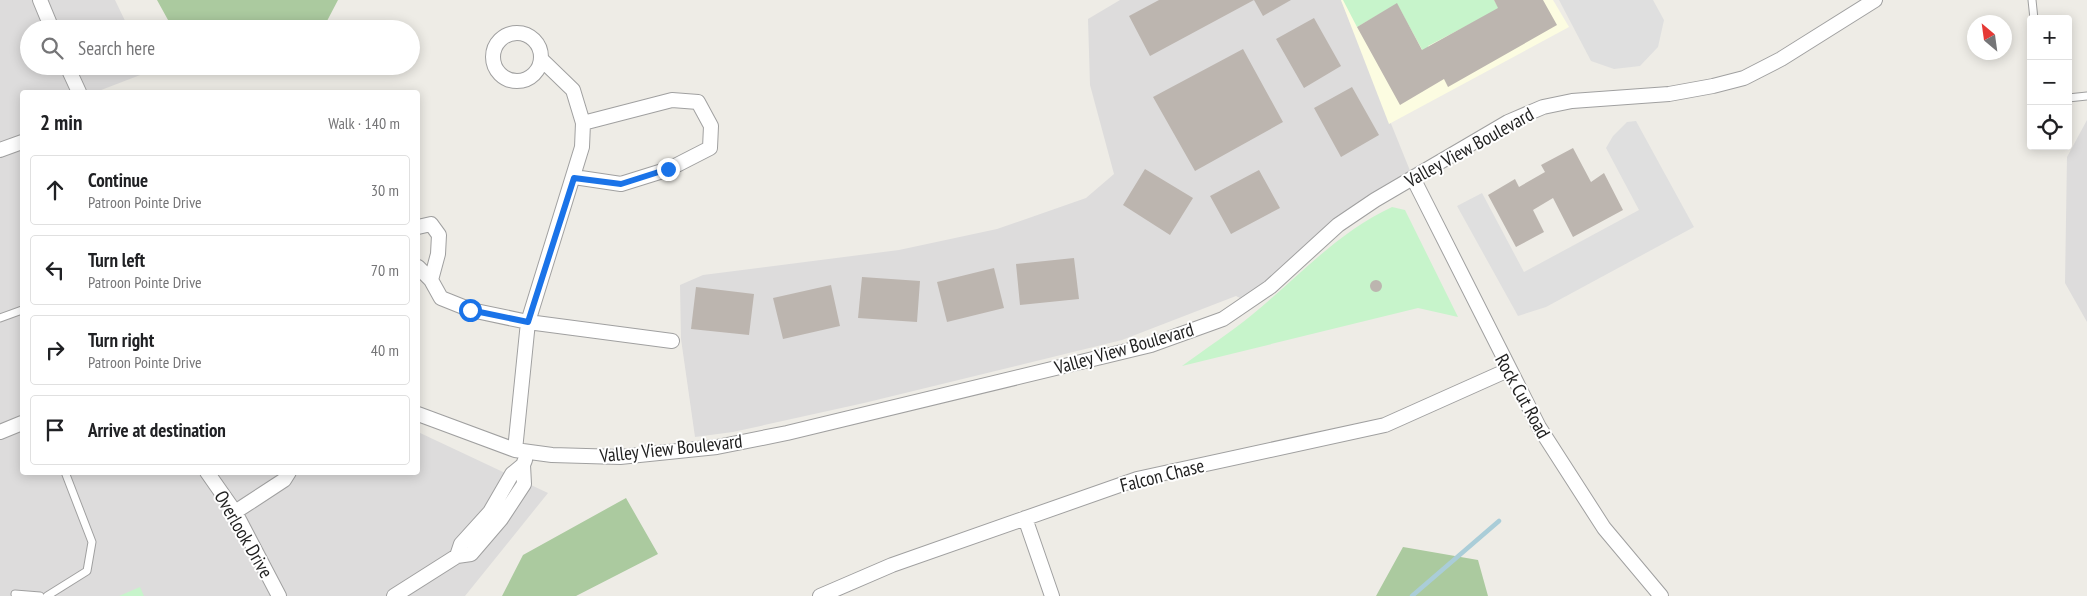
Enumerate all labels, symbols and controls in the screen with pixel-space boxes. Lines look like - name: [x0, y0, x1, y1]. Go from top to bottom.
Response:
- north arrow: [1967, 15, 2012, 60]
- map controls: [2027, 15, 2072, 150]
- button: +: [2027, 15, 2072, 60]
- search box: [20, 20, 420, 75]
- icon: search: [38, 34, 66, 62]
- text: Search here: [78, 36, 155, 60]
- button: −: [2027, 60, 2072, 105]
- street label: Valley View Boulevard: [1400, 102, 1538, 193]
- button: locate: [2027, 105, 2072, 150]
- text: 2 min: [40, 109, 82, 136]
- text: Walk · 140 m: [328, 113, 400, 133]
- route end: [657, 158, 680, 181]
- text: Continue: [88, 168, 148, 192]
- icon: ahead: [41, 176, 69, 204]
- text: 30 m: [371, 180, 399, 200]
- text: Patroon Pointe Drive: [88, 192, 202, 212]
- text: Turn left: [88, 248, 145, 272]
- icon: left: [41, 256, 69, 284]
- text: 70 m: [371, 260, 399, 280]
- text: Patroon Pointe Drive: [88, 272, 202, 292]
- route start: [459, 299, 482, 322]
- street label: Valley View Boulevard: [1051, 317, 1196, 380]
- text: Turn right: [88, 328, 154, 352]
- icon: right: [41, 336, 69, 364]
- text: 40 m: [371, 340, 399, 360]
- street label: Rock Cut Road: [1490, 350, 1556, 442]
- text: Patroon Pointe Drive: [88, 352, 202, 372]
- icon: arrive: [41, 416, 69, 444]
- text: Arrive at destination: [88, 418, 226, 442]
- street label: Valley View Boulevard: [597, 429, 744, 468]
- street label: Falcon Chase: [1117, 453, 1207, 497]
- street label: Overlook Drive: [209, 486, 279, 582]

